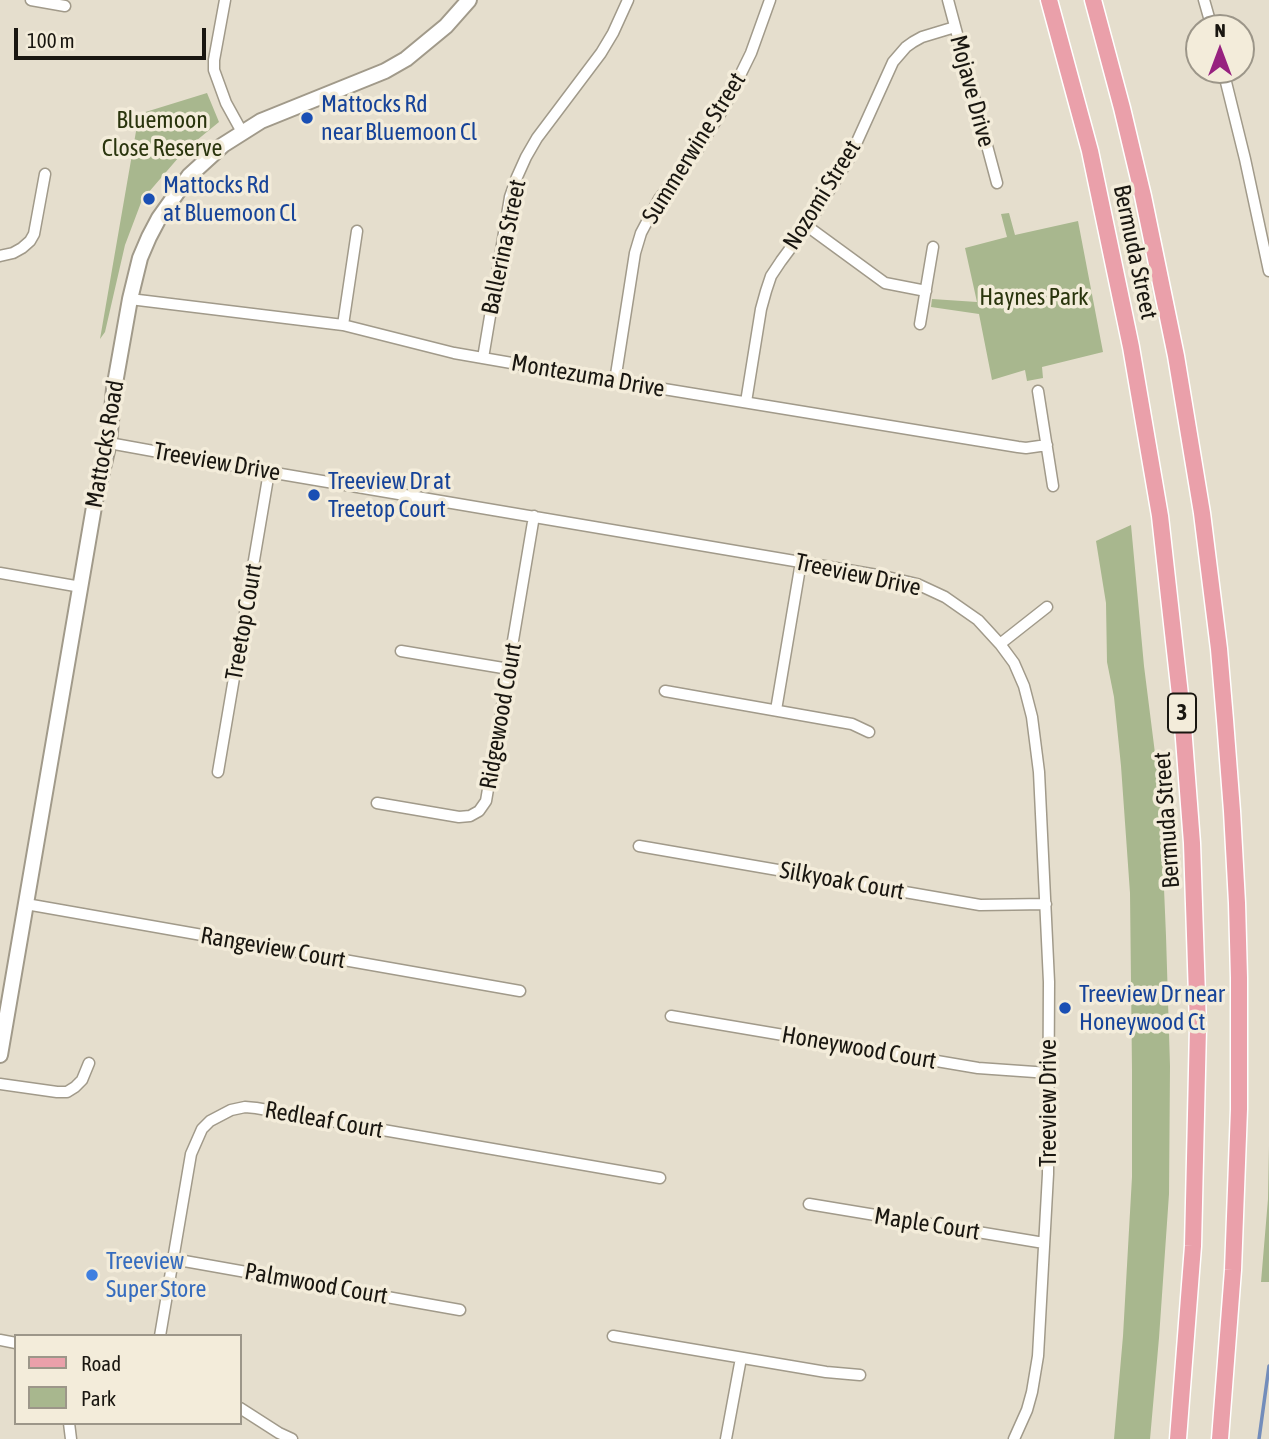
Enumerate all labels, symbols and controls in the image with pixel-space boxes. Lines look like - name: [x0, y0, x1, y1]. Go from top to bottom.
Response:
- scale bar: [18, 14, 210, 58]
- north arrow: [1185, 14, 1255, 84]
- text: N: [1214, 19, 1226, 41]
- text: 100 m: [27, 28, 75, 52]
- street label: Mojave Drive: [943, 32, 1001, 150]
- street label: Summerwine Street: [636, 67, 752, 229]
- place label: Mattocks Rd near Bluemoon Cl: [321, 90, 477, 146]
- park label: Bluemoon Close Reserve: [102, 106, 222, 162]
- marker: Mattocks Rd near Bluemoon Cl: [299, 110, 315, 126]
- street label: Nozomi Street: [777, 135, 867, 255]
- place label: Mattocks Rd at Bluemoon Cl: [163, 171, 297, 227]
- street label: Ballerina Street: [476, 177, 532, 317]
- street label: Bermuda Street: [1107, 182, 1163, 322]
- marker: Mattocks Rd at Bluemoon Cl: [141, 191, 157, 207]
- park label: Haynes Park: [979, 283, 1089, 311]
- street label: Montezuma Drive: [509, 348, 667, 404]
- street label: Mattocks Road: [80, 378, 130, 510]
- street label: Treeview Drive: [152, 437, 282, 487]
- place label: Treeview Dr at Treetop Court: [328, 467, 451, 523]
- marker: Treeview Dr at Treetop Court: [306, 487, 322, 503]
- street label: Treeview Drive: [792, 548, 924, 602]
- street label: Treetop Court: [220, 561, 268, 683]
- street label: Ridgewood Court: [474, 641, 528, 791]
- road number: 3: [1168, 694, 1196, 733]
- street label: Bermuda Street: [1148, 751, 1186, 889]
- street label: Silkyoak Court: [778, 856, 906, 906]
- street label: Rangeview Court: [198, 921, 348, 975]
- place label: Treeview Dr near Honeywood Ct: [1079, 980, 1225, 1036]
- marker: Treeview Dr near Honeywood Ct: [1057, 1000, 1073, 1016]
- street label: Honeywood Court: [780, 1020, 938, 1076]
- street label: Treeview Drive: [1034, 1039, 1062, 1167]
- street label: Redleaf Court: [263, 1095, 385, 1145]
- street label: Maple Court: [872, 1201, 982, 1247]
- place label: Treeview Super Store: [106, 1247, 206, 1303]
- street label: Palmwood Court: [242, 1257, 390, 1311]
- marker: Treeview Super Store: [84, 1267, 100, 1283]
- legend: [14, 1334, 242, 1425]
- text: Road: [81, 1351, 121, 1375]
- text: Park: [81, 1386, 116, 1410]

